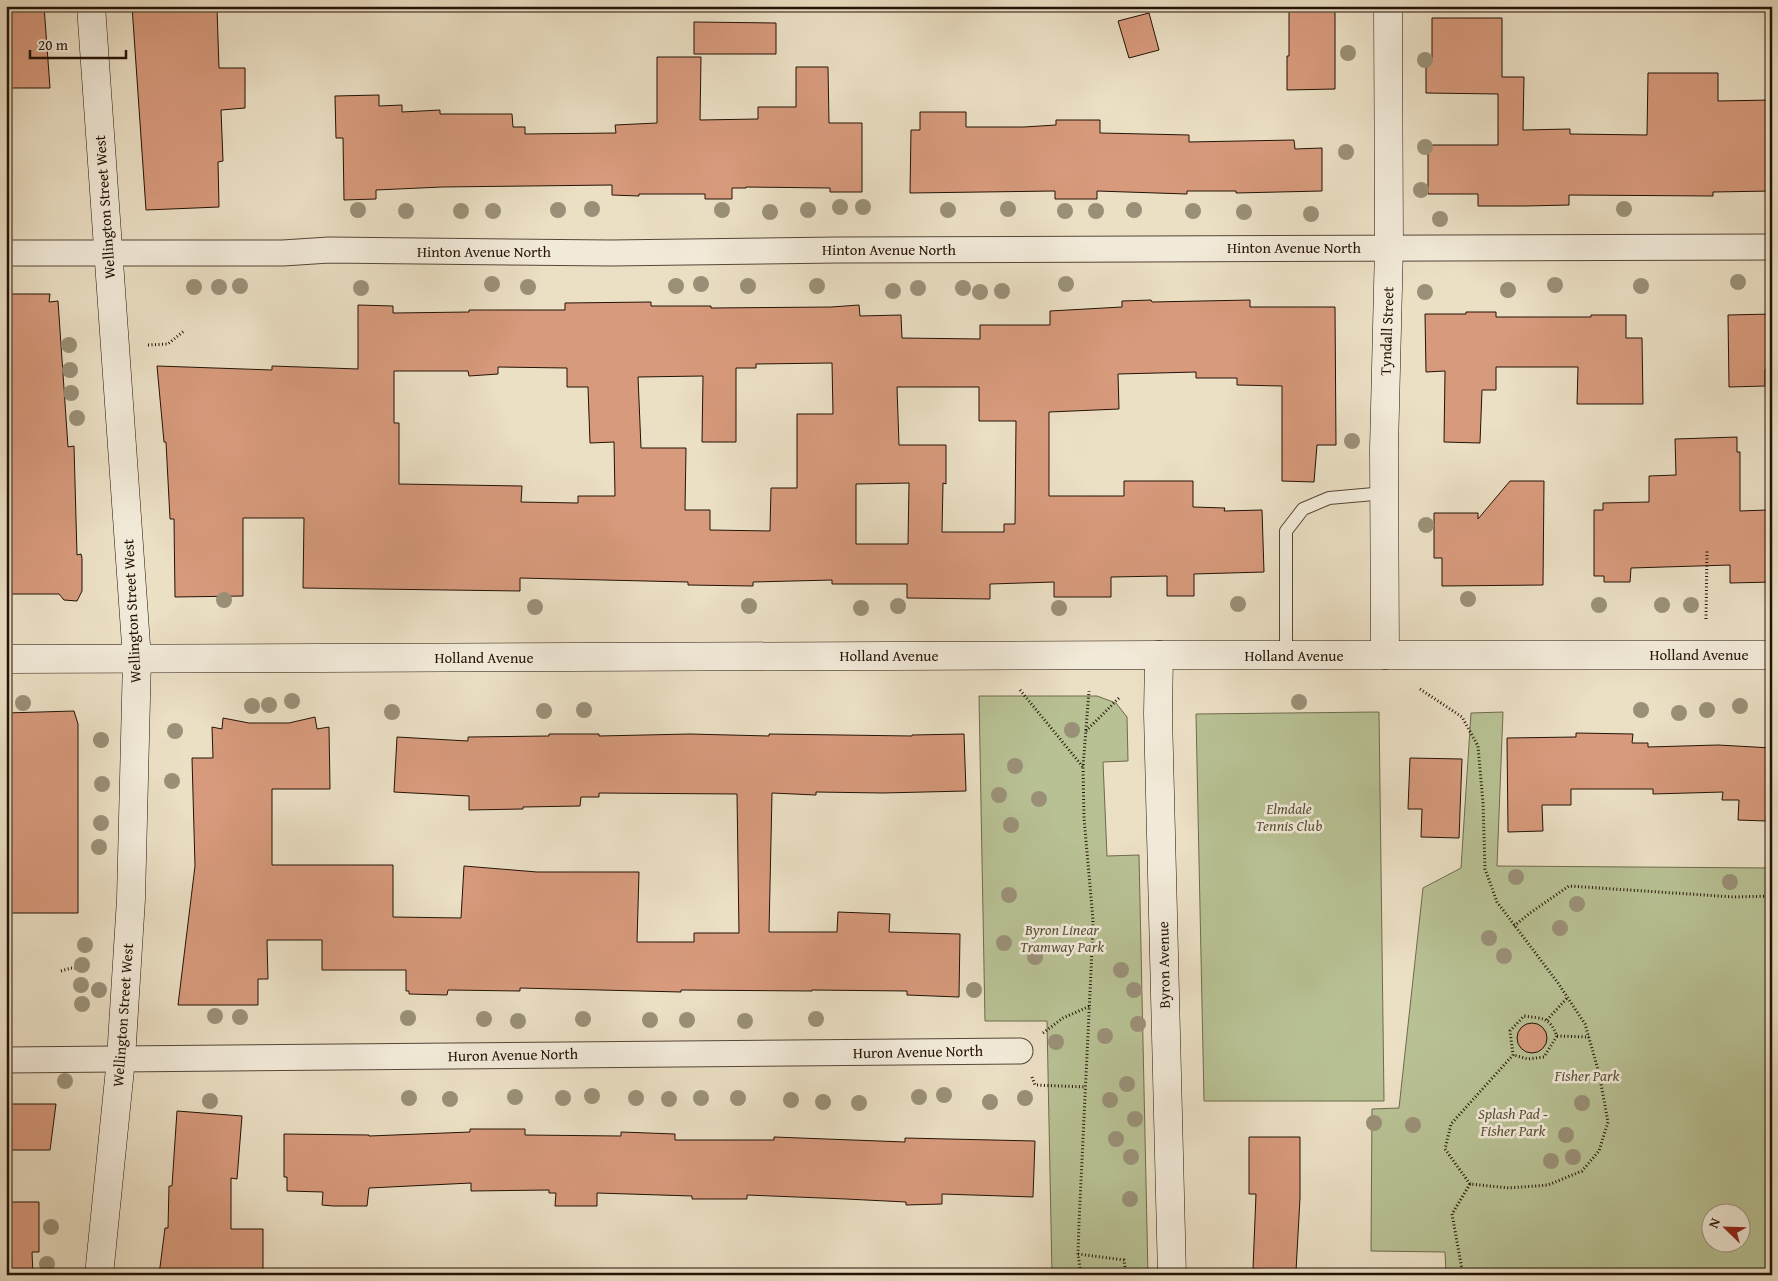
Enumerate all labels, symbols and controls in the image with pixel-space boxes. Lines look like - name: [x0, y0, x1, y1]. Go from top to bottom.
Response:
- scale bar: [30, 28, 126, 60]
- text: 20 m: [38, 34, 69, 55]
- street label: Wellington Street West: [89, 134, 120, 280]
- street label: Hinton Avenue North: [1227, 237, 1362, 258]
- street label: Hinton Avenue North: [822, 239, 957, 260]
- street label: Hinton Avenue North: [417, 241, 552, 262]
- street label: Tyndall Street: [1374, 285, 1399, 376]
- street label: Wellington Street West: [117, 538, 146, 684]
- street label: Holland Avenue: [1650, 644, 1748, 665]
- street label: Holland Avenue: [840, 645, 938, 666]
- street label: Holland Avenue: [1245, 645, 1343, 666]
- street label: Holland Avenue: [435, 647, 533, 668]
- park label: Elmdale Tennis Club: [1256, 798, 1322, 836]
- park label: Byron Linear Tramway Park: [1020, 919, 1104, 957]
- street label: Byron Avenue: [1152, 921, 1175, 1009]
- street label: Wellington Street West: [107, 942, 138, 1088]
- street label: Huron Avenue North: [853, 1040, 984, 1063]
- street label: Huron Avenue North: [448, 1043, 579, 1066]
- park label: Fisher Park: [1554, 1065, 1620, 1086]
- park label: Splash Pad - Fisher Park: [1478, 1103, 1548, 1141]
- north arrow: [1700, 1204, 1750, 1254]
- text: N: [1703, 1214, 1725, 1231]

